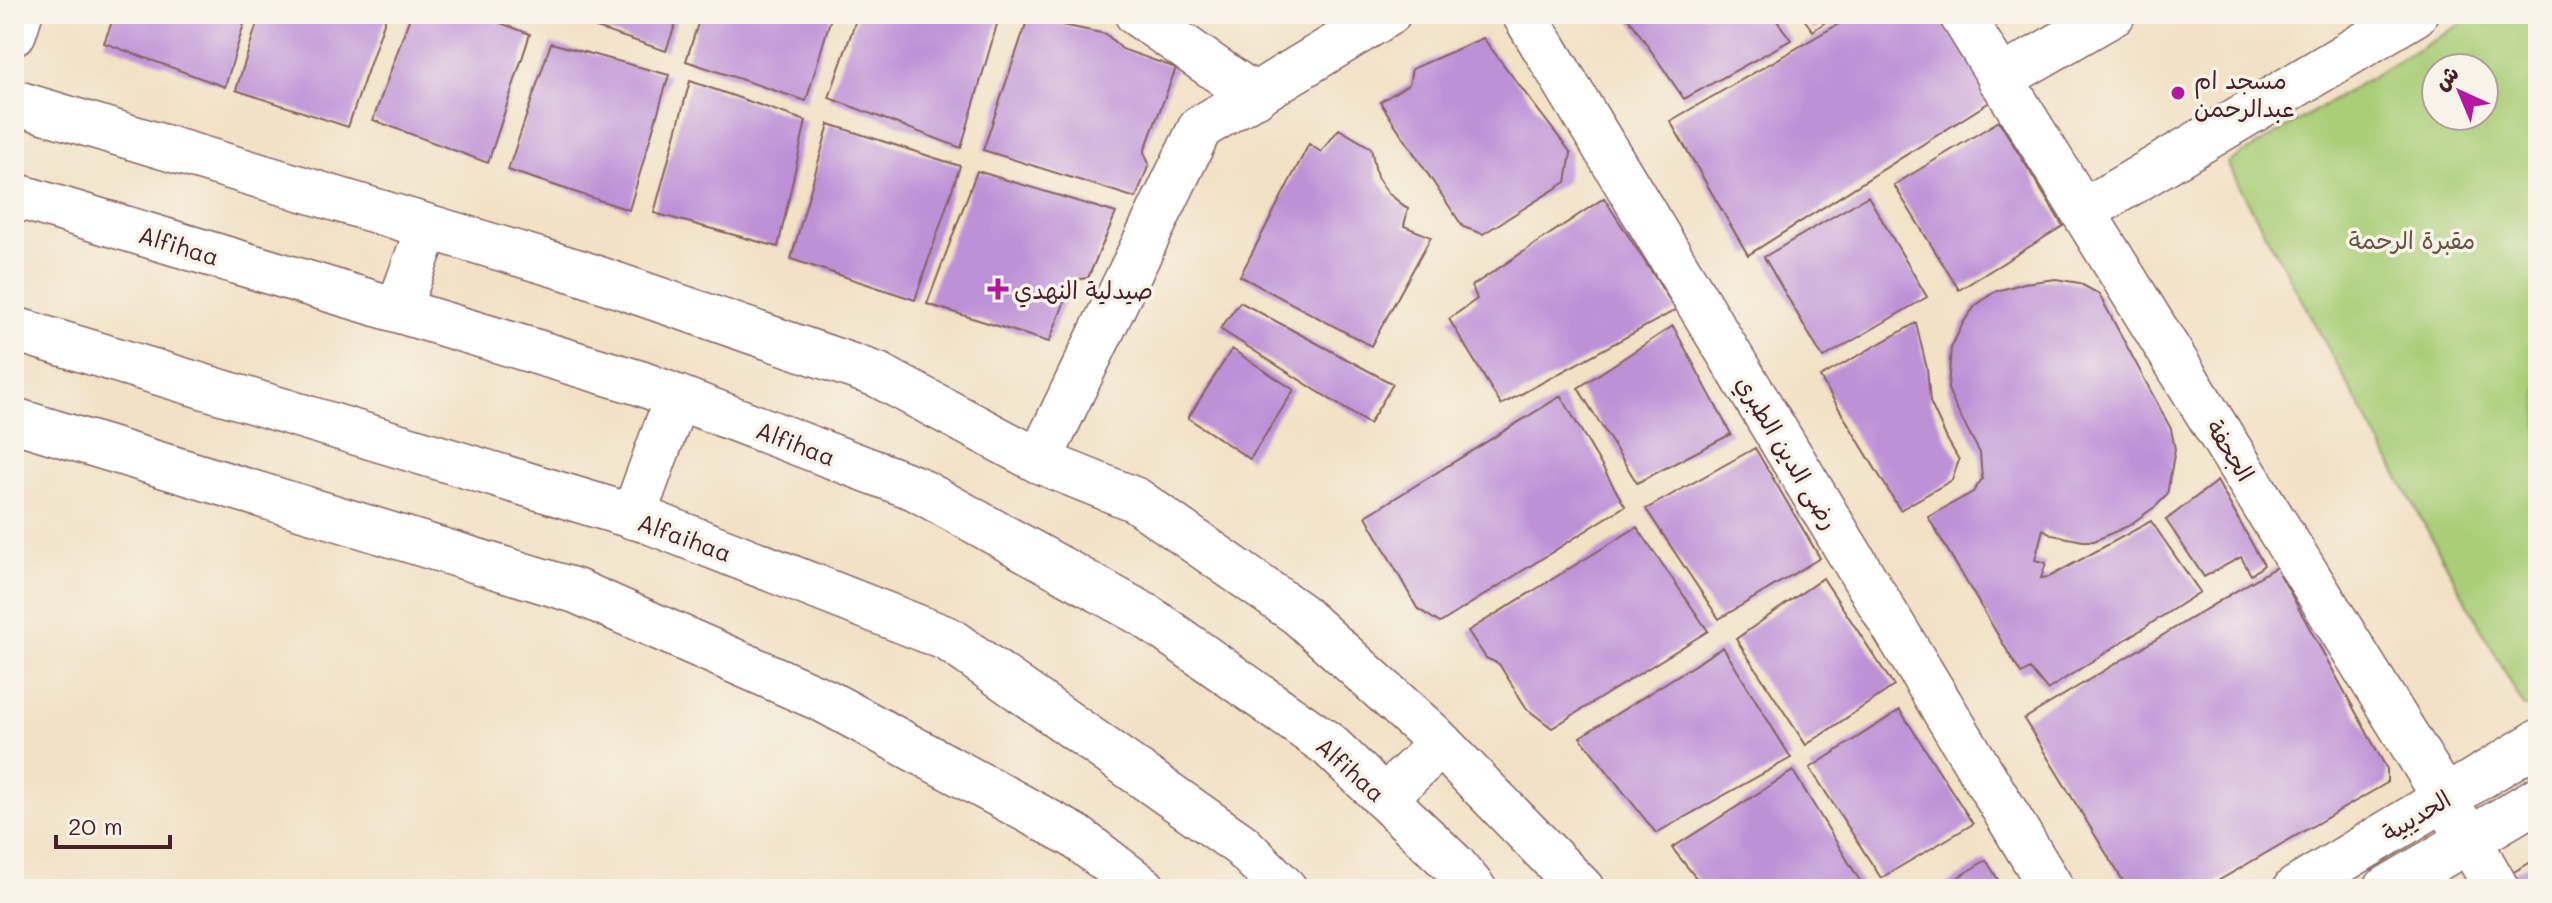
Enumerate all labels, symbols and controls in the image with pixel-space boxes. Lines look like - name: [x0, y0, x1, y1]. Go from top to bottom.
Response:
- north arrow: [2420, 52, 2500, 132]
- text: ش: [2427, 58, 2465, 96]
- place label: مسجد ام عبدالرحمن: [2194, 64, 2295, 123]
- marker: مسجد ام عبدالرحمن: [2169, 84, 2187, 102]
- street label: Alfihaa: [135, 218, 223, 272]
- park label: مقبرة الرحمة: [2349, 224, 2475, 255]
- place label: صيدلية النهدي: [1014, 274, 1153, 308]
- marker: صيدلية النهدي: [989, 280, 1007, 298]
- street label: رضى الدين الطبري: [1727, 369, 1846, 536]
- street label: الجحفة: [2200, 413, 2262, 487]
- street label: Alfihaa: [752, 414, 840, 472]
- street label: Alfaihaa: [634, 506, 736, 568]
- street label: Alfihaa: [1310, 730, 1392, 808]
- street label: الحديبية: [2376, 782, 2456, 848]
- scale bar: [56, 799, 170, 849]
- text: 20 m: [68, 810, 123, 841]

